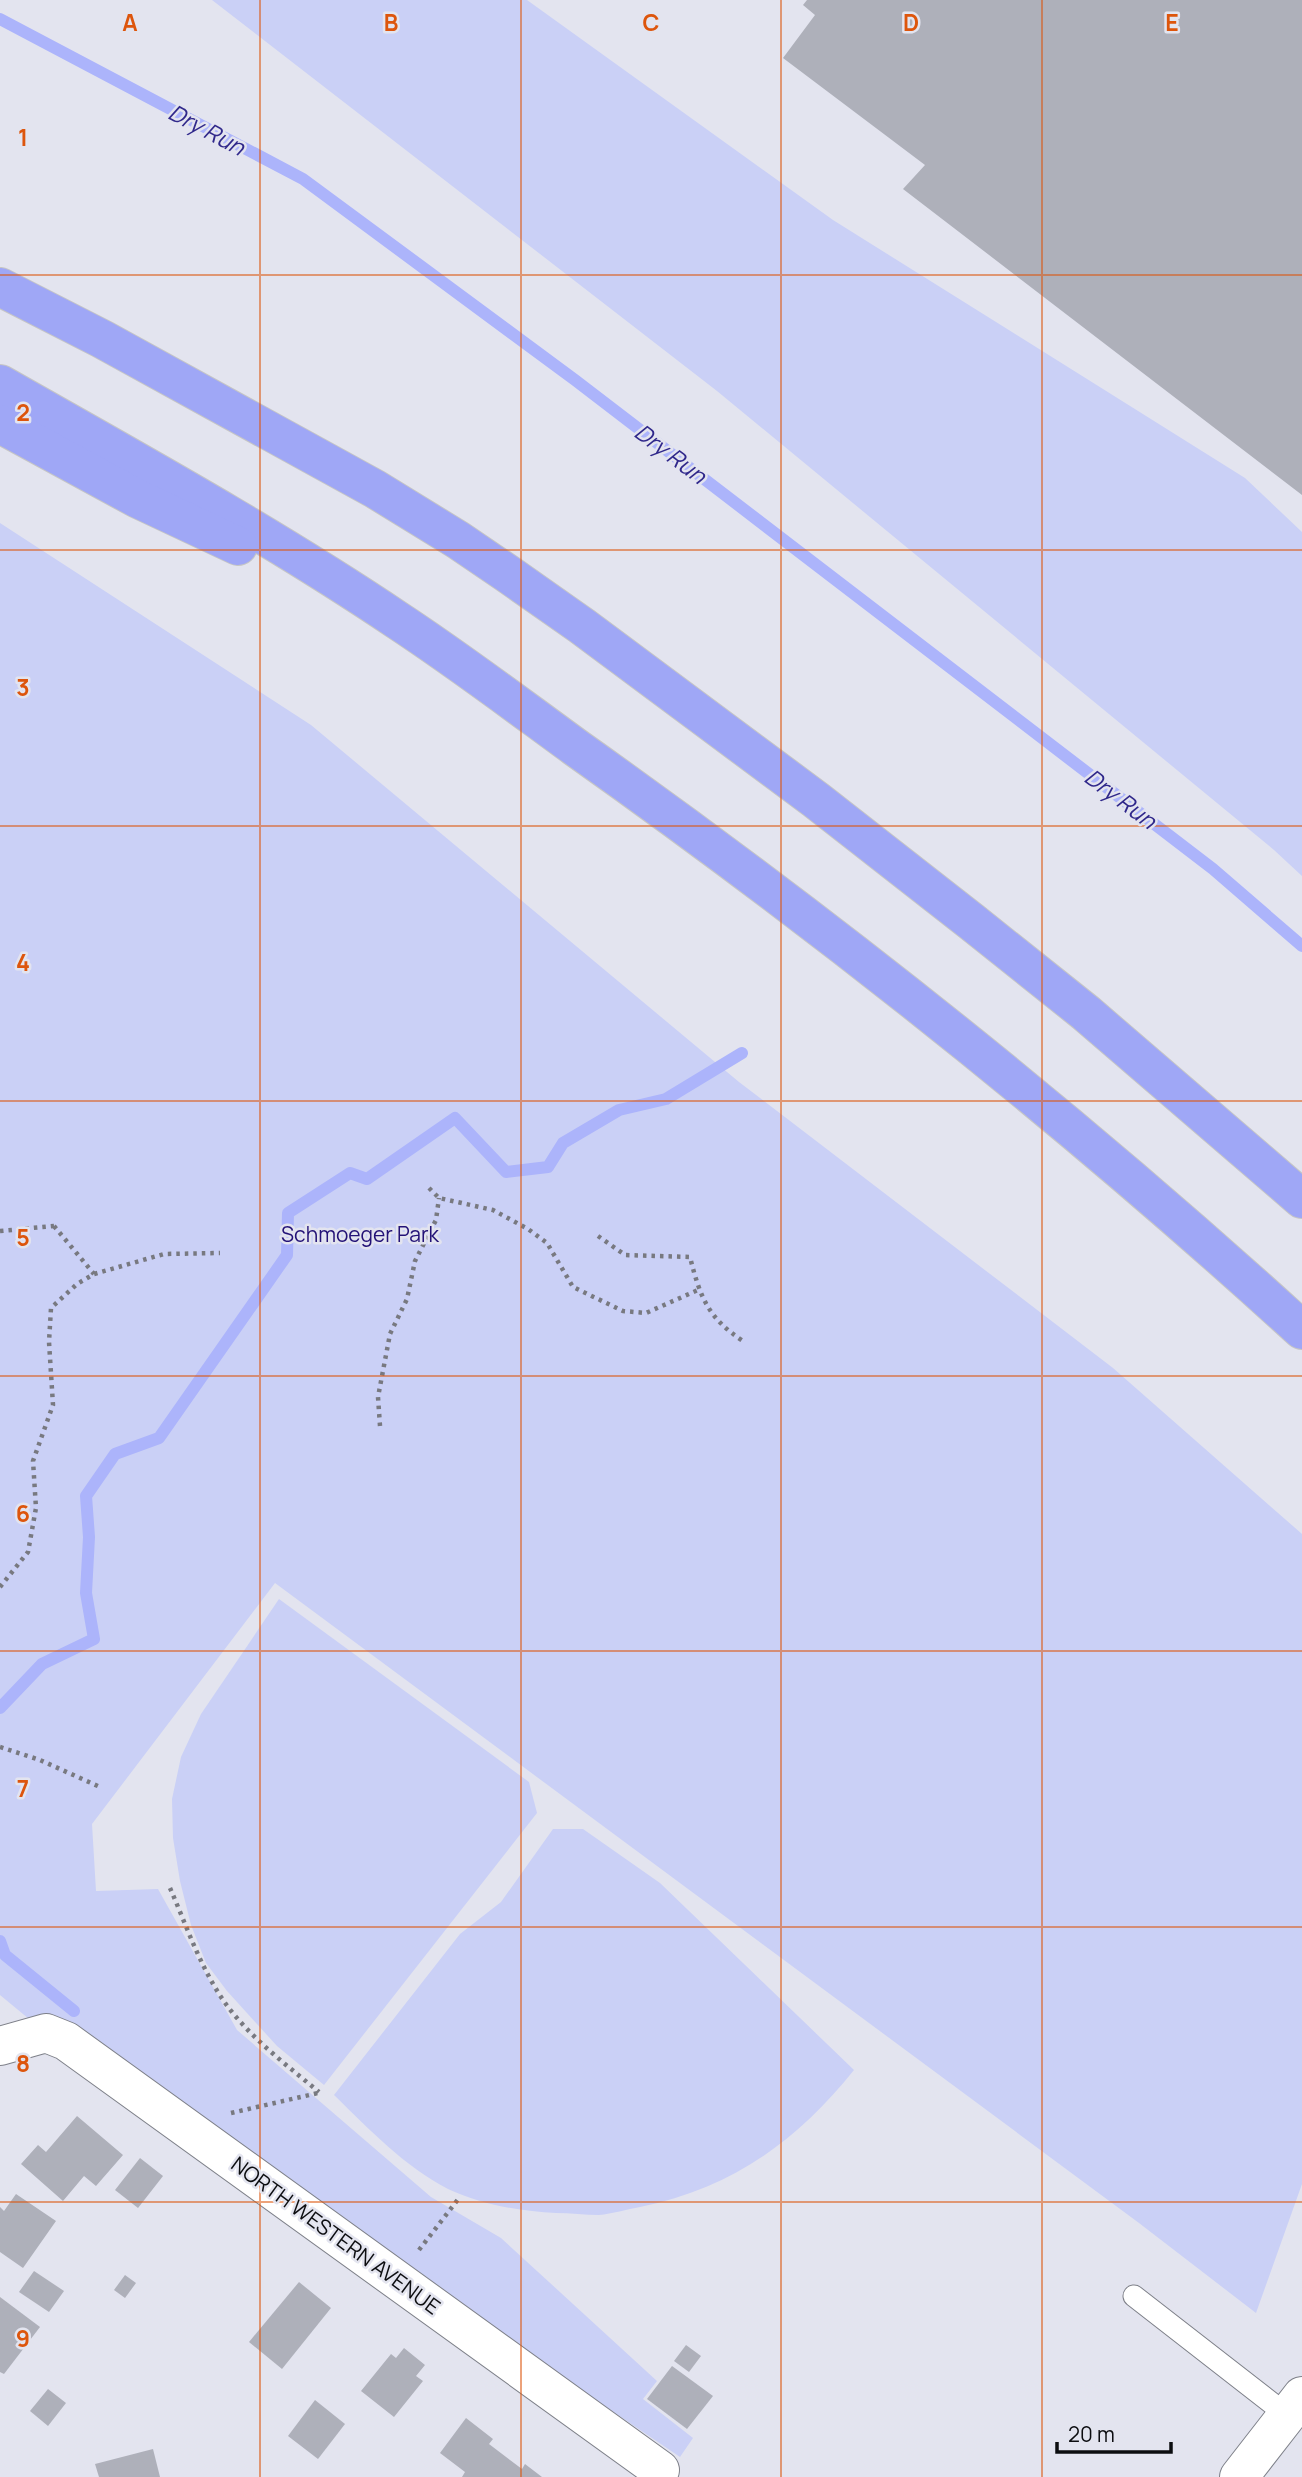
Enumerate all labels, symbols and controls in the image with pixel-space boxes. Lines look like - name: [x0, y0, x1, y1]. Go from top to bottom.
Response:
- text: A: [122, 6, 138, 38]
- text: B: [384, 6, 398, 38]
- text: C: [643, 6, 660, 38]
- text: D: [903, 6, 919, 38]
- text: E: [1165, 6, 1179, 38]
- water label: Dry Run: [163, 96, 252, 163]
- text: 1: [18, 121, 28, 153]
- text: 2: [16, 396, 30, 428]
- water label: Dry Run: [629, 416, 714, 491]
- text: 3: [16, 671, 30, 703]
- water label: Dry Run: [1079, 761, 1164, 836]
- text: 4: [16, 946, 30, 978]
- park label: Schmoeger Park: [281, 1220, 439, 1248]
- text: 5: [16, 1221, 30, 1253]
- text: 6: [16, 1497, 30, 1529]
- text: 7: [17, 1772, 29, 1804]
- text: 8: [16, 2047, 30, 2079]
- street label: NORTH WESTERN AVENUE: [226, 2150, 446, 2320]
- text: 9: [16, 2322, 30, 2354]
- scale bar: [1057, 2410, 1171, 2454]
- text: 20 m: [1068, 2420, 1115, 2448]

